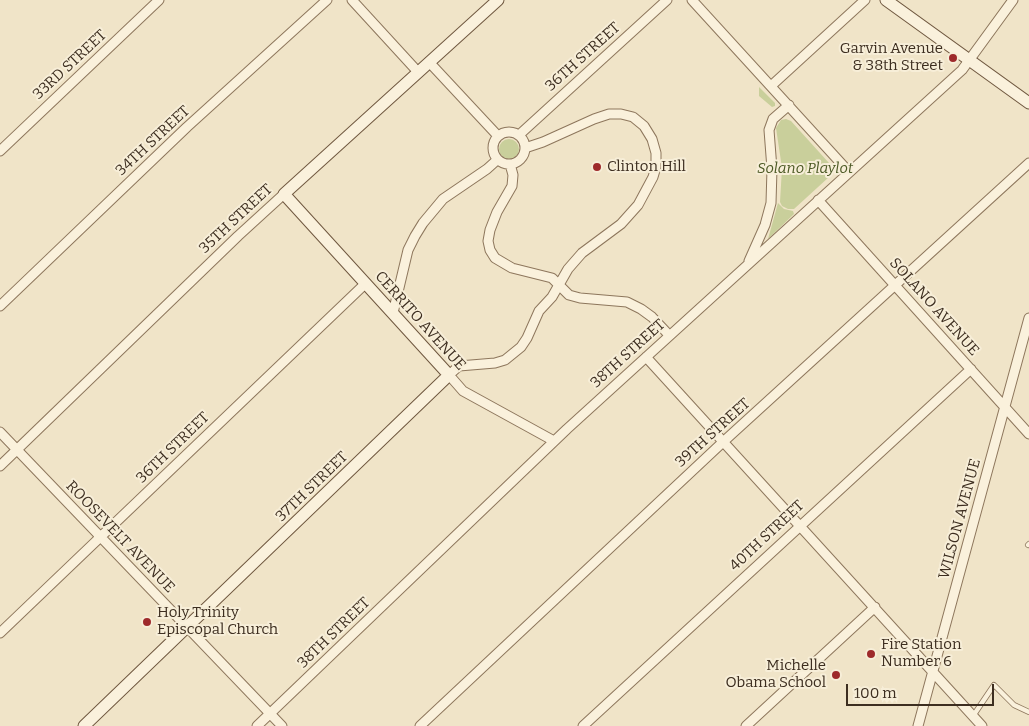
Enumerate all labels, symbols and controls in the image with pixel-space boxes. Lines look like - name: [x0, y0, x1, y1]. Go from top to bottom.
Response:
- street label: 36TH STREET: [542, 19, 624, 95]
- street label: 33RD STREET: [30, 26, 110, 104]
- place label: Garvin Avenue & 38th Street: [840, 40, 943, 75]
- marker: Garvin Avenue & 38th Street: [947, 52, 959, 64]
- street label: 34TH STREET: [112, 102, 194, 180]
- place label: Clinton Hill: [607, 158, 686, 176]
- park label: Solano Playlot: [757, 160, 853, 178]
- marker: Clinton Hill: [591, 161, 603, 173]
- street label: 35TH STREET: [196, 181, 276, 257]
- street label: SOLANO AVENUE: [885, 254, 983, 360]
- street label: CERRITO AVENUE: [371, 268, 469, 374]
- street label: 38TH STREET: [587, 316, 669, 392]
- street label: 39TH STREET: [672, 395, 754, 471]
- street label: 36TH STREET: [133, 409, 213, 487]
- street label: 37TH STREET: [272, 448, 352, 526]
- street label: WILSON AVENUE: [935, 457, 985, 581]
- street label: ROOSEVELT AVENUE: [62, 477, 178, 597]
- street label: 40TH STREET: [726, 497, 808, 575]
- street label: 38TH STREET: [294, 594, 374, 672]
- place label: Holy Trinity Episcopal Church: [157, 604, 278, 639]
- marker: Holy Trinity Episcopal Church: [141, 616, 153, 628]
- place label: Fire Station Number 6: [881, 636, 961, 671]
- marker: Fire Station Number 6: [865, 648, 877, 660]
- place label: Michelle Obama School: [725, 657, 826, 692]
- marker: Michelle Obama School: [830, 669, 842, 681]
- scale bar: [849, 674, 996, 706]
- text: 100 m: [854, 684, 897, 702]

